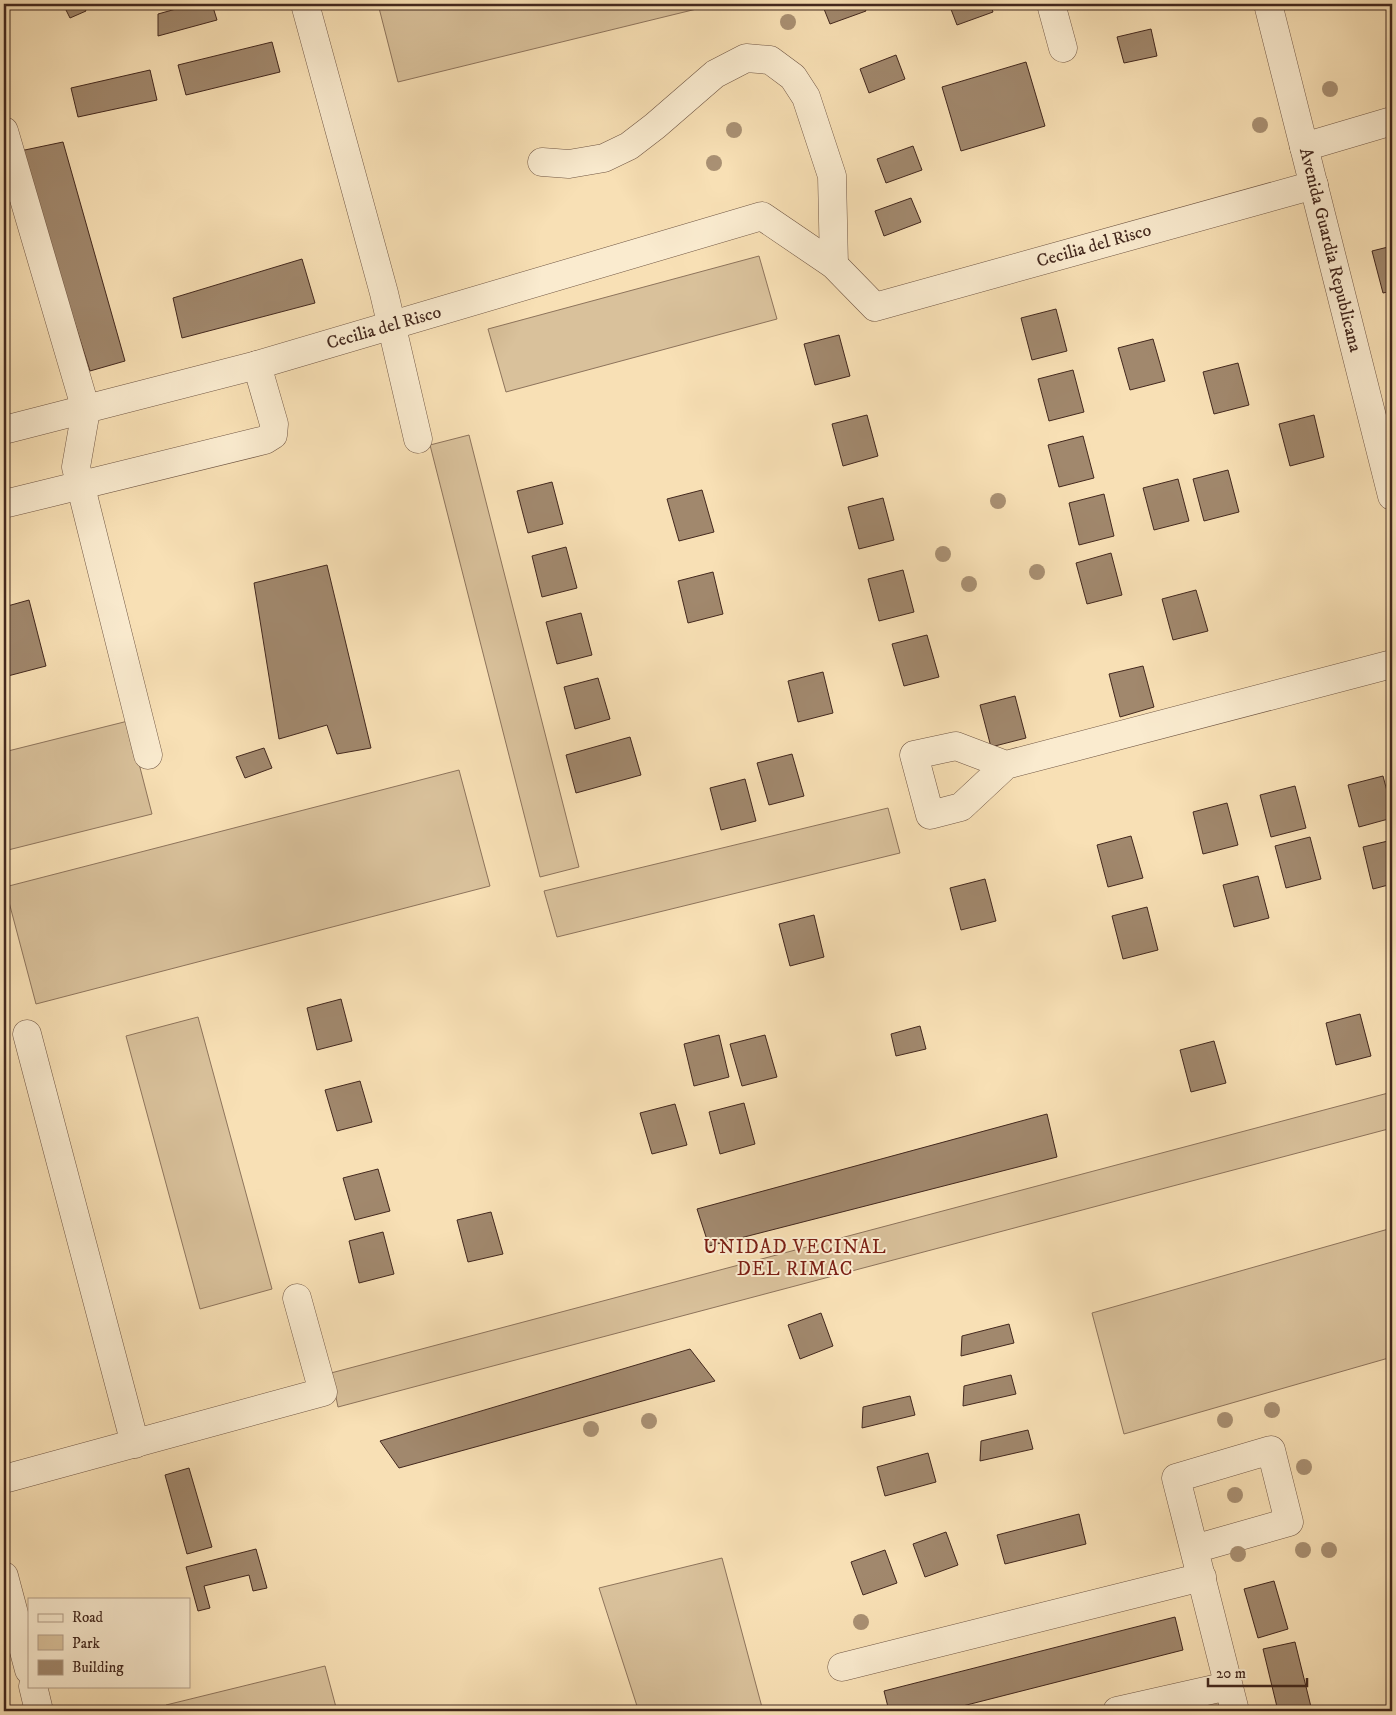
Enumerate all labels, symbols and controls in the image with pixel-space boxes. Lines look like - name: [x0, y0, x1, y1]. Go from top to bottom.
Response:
- street label: Avenida Guardia Republicana: [1294, 146, 1366, 355]
- street label: Cecilia del Risco: [1034, 219, 1154, 273]
- street label: Cecilia del Risco: [324, 301, 444, 355]
- district label: UNIDAD VECINAL DEL RIMAC: [703, 1236, 887, 1281]
- legend: [28, 1598, 190, 1688]
- text: Road: [72, 1608, 104, 1627]
- text: Park: [72, 1634, 101, 1653]
- scale bar: [1208, 1655, 1307, 1687]
- text: Building: [72, 1658, 124, 1677]
- text: 20 m: [1216, 1664, 1246, 1683]

